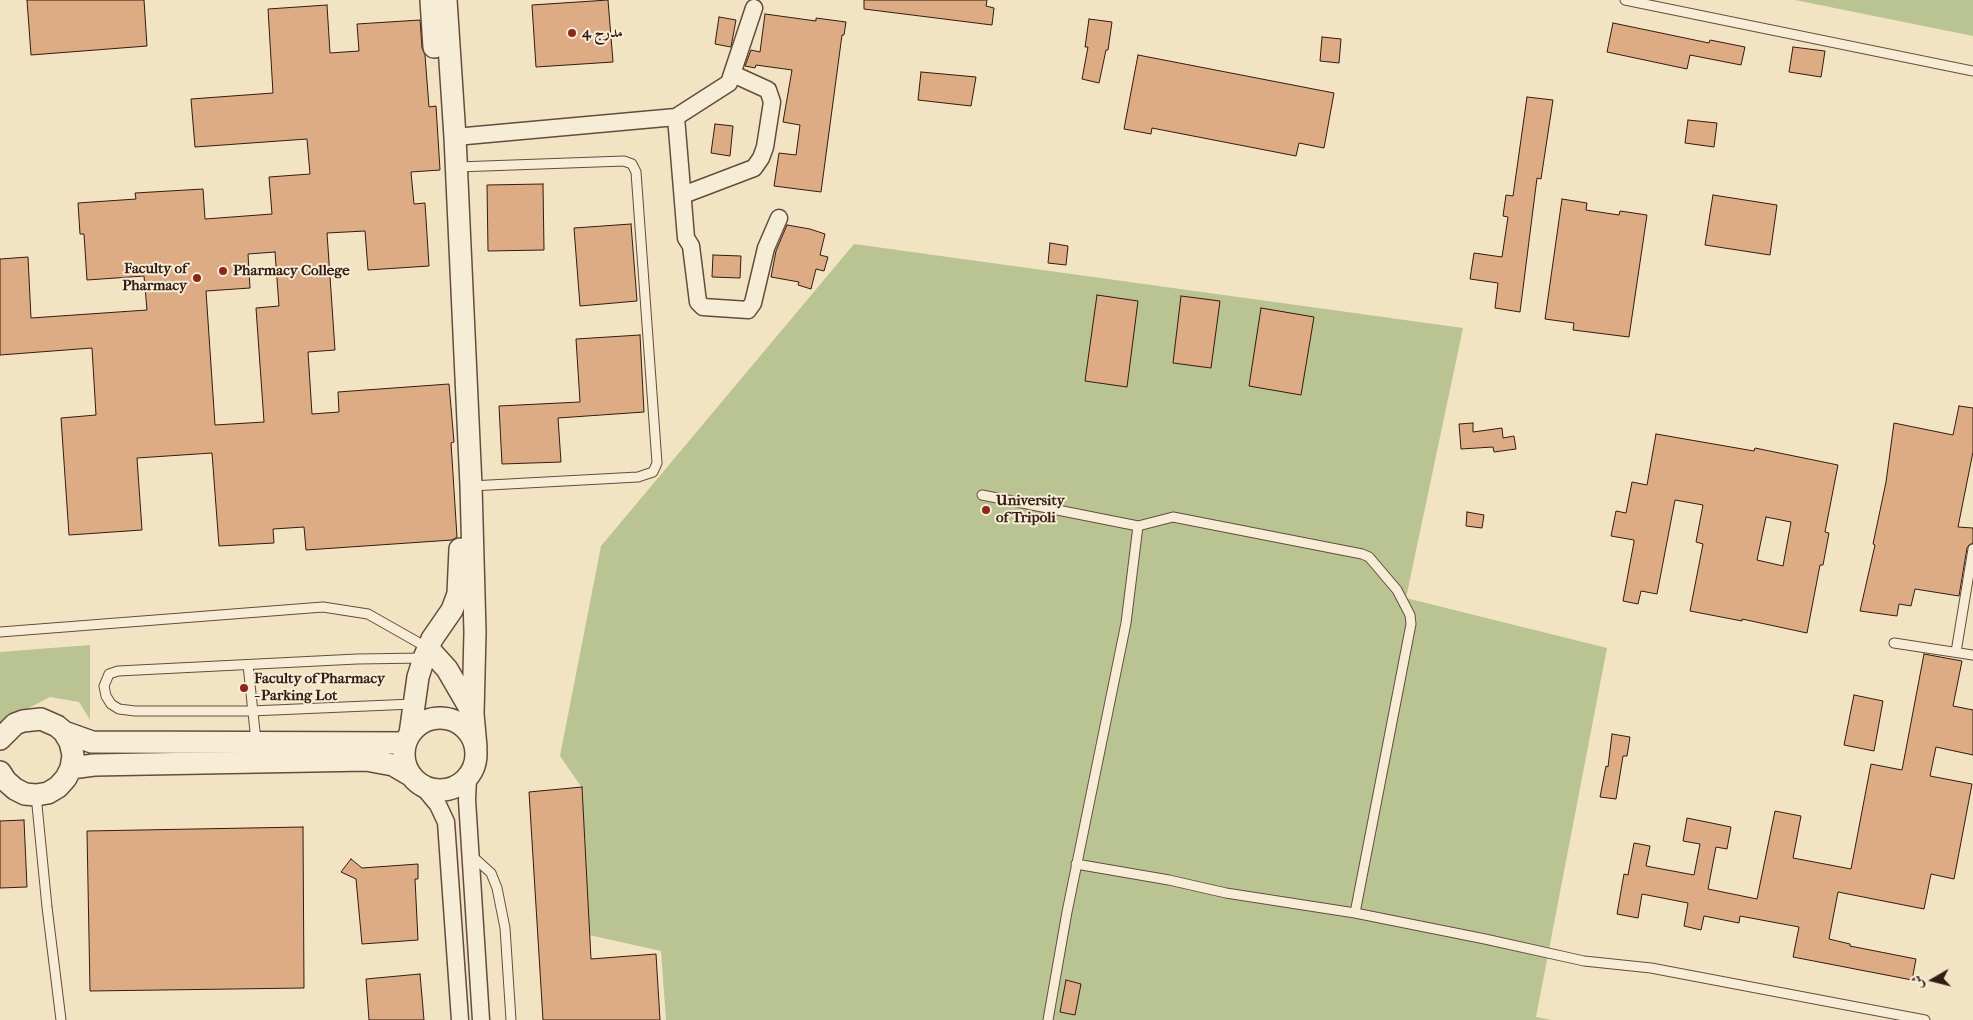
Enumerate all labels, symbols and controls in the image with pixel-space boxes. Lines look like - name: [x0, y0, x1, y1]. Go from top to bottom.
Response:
- place label: مدرج 4: [582, 24, 623, 42]
- marker: مدرج 4: [566, 27, 578, 39]
- place label: Faculty of Pharmacy: [122, 260, 187, 295]
- place label: Pharmacy College: [233, 262, 350, 280]
- marker: Pharmacy College: [217, 265, 229, 277]
- marker: Faculty of Pharmacy: [191, 272, 203, 284]
- place label: University of Tripoli: [996, 492, 1065, 527]
- marker: University of Tripoli: [980, 504, 992, 516]
- place label: Faculty of Pharmacy - Parking Lot: [254, 670, 385, 705]
- marker: Faculty of Pharmacy - Parking Lot: [238, 682, 250, 694]
- north arrow: [1908, 955, 1958, 1005]
- text: ش: [1908, 974, 1927, 990]

